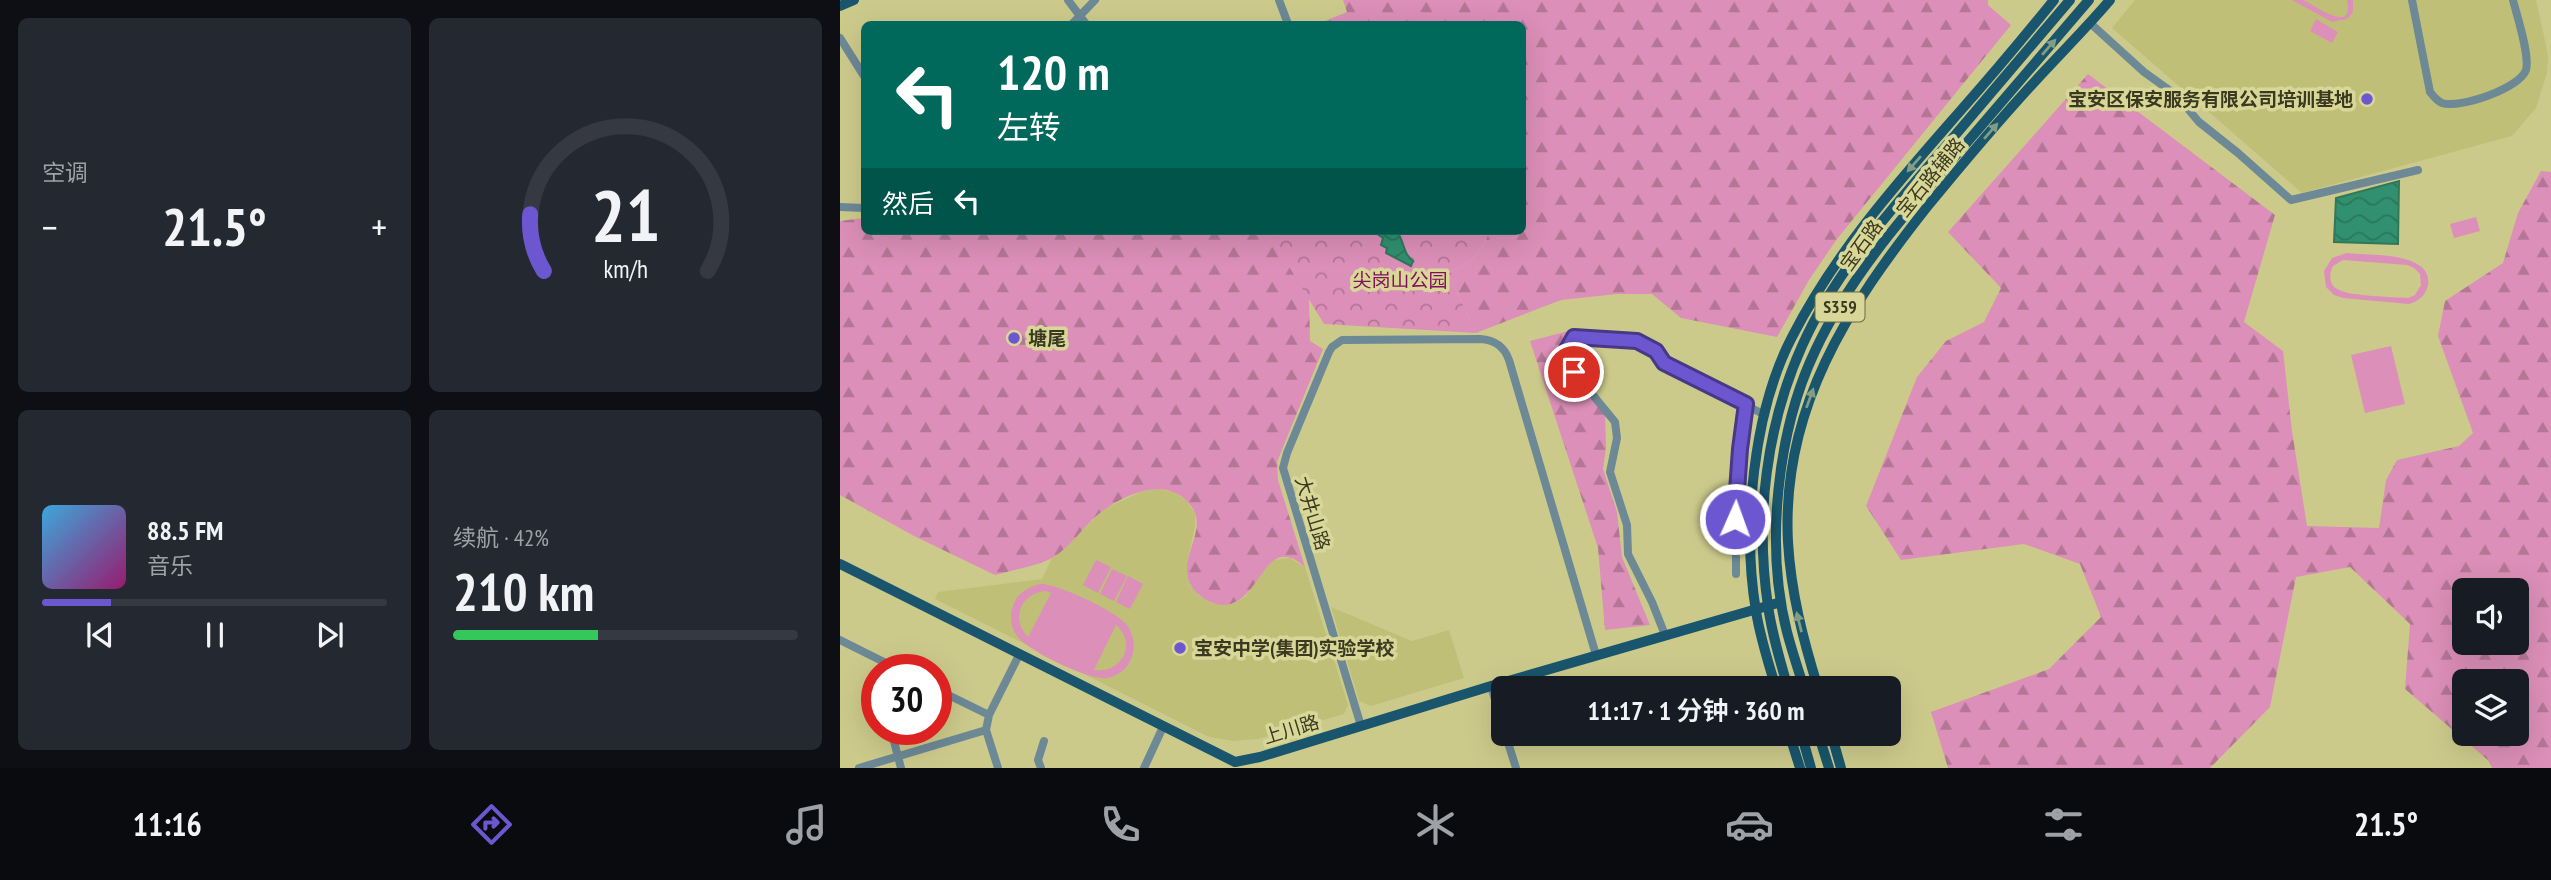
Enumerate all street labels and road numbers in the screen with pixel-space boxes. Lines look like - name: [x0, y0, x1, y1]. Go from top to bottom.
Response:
- street label: 宝石路辅路: [1891, 133, 1969, 221]
- street label: 宝石路: [1835, 215, 1887, 275]
- road number: S359: [1816, 292, 1864, 321]
- street label: 大井山路: [1290, 473, 1336, 553]
- street label: 上川路: [1260, 709, 1322, 749]

